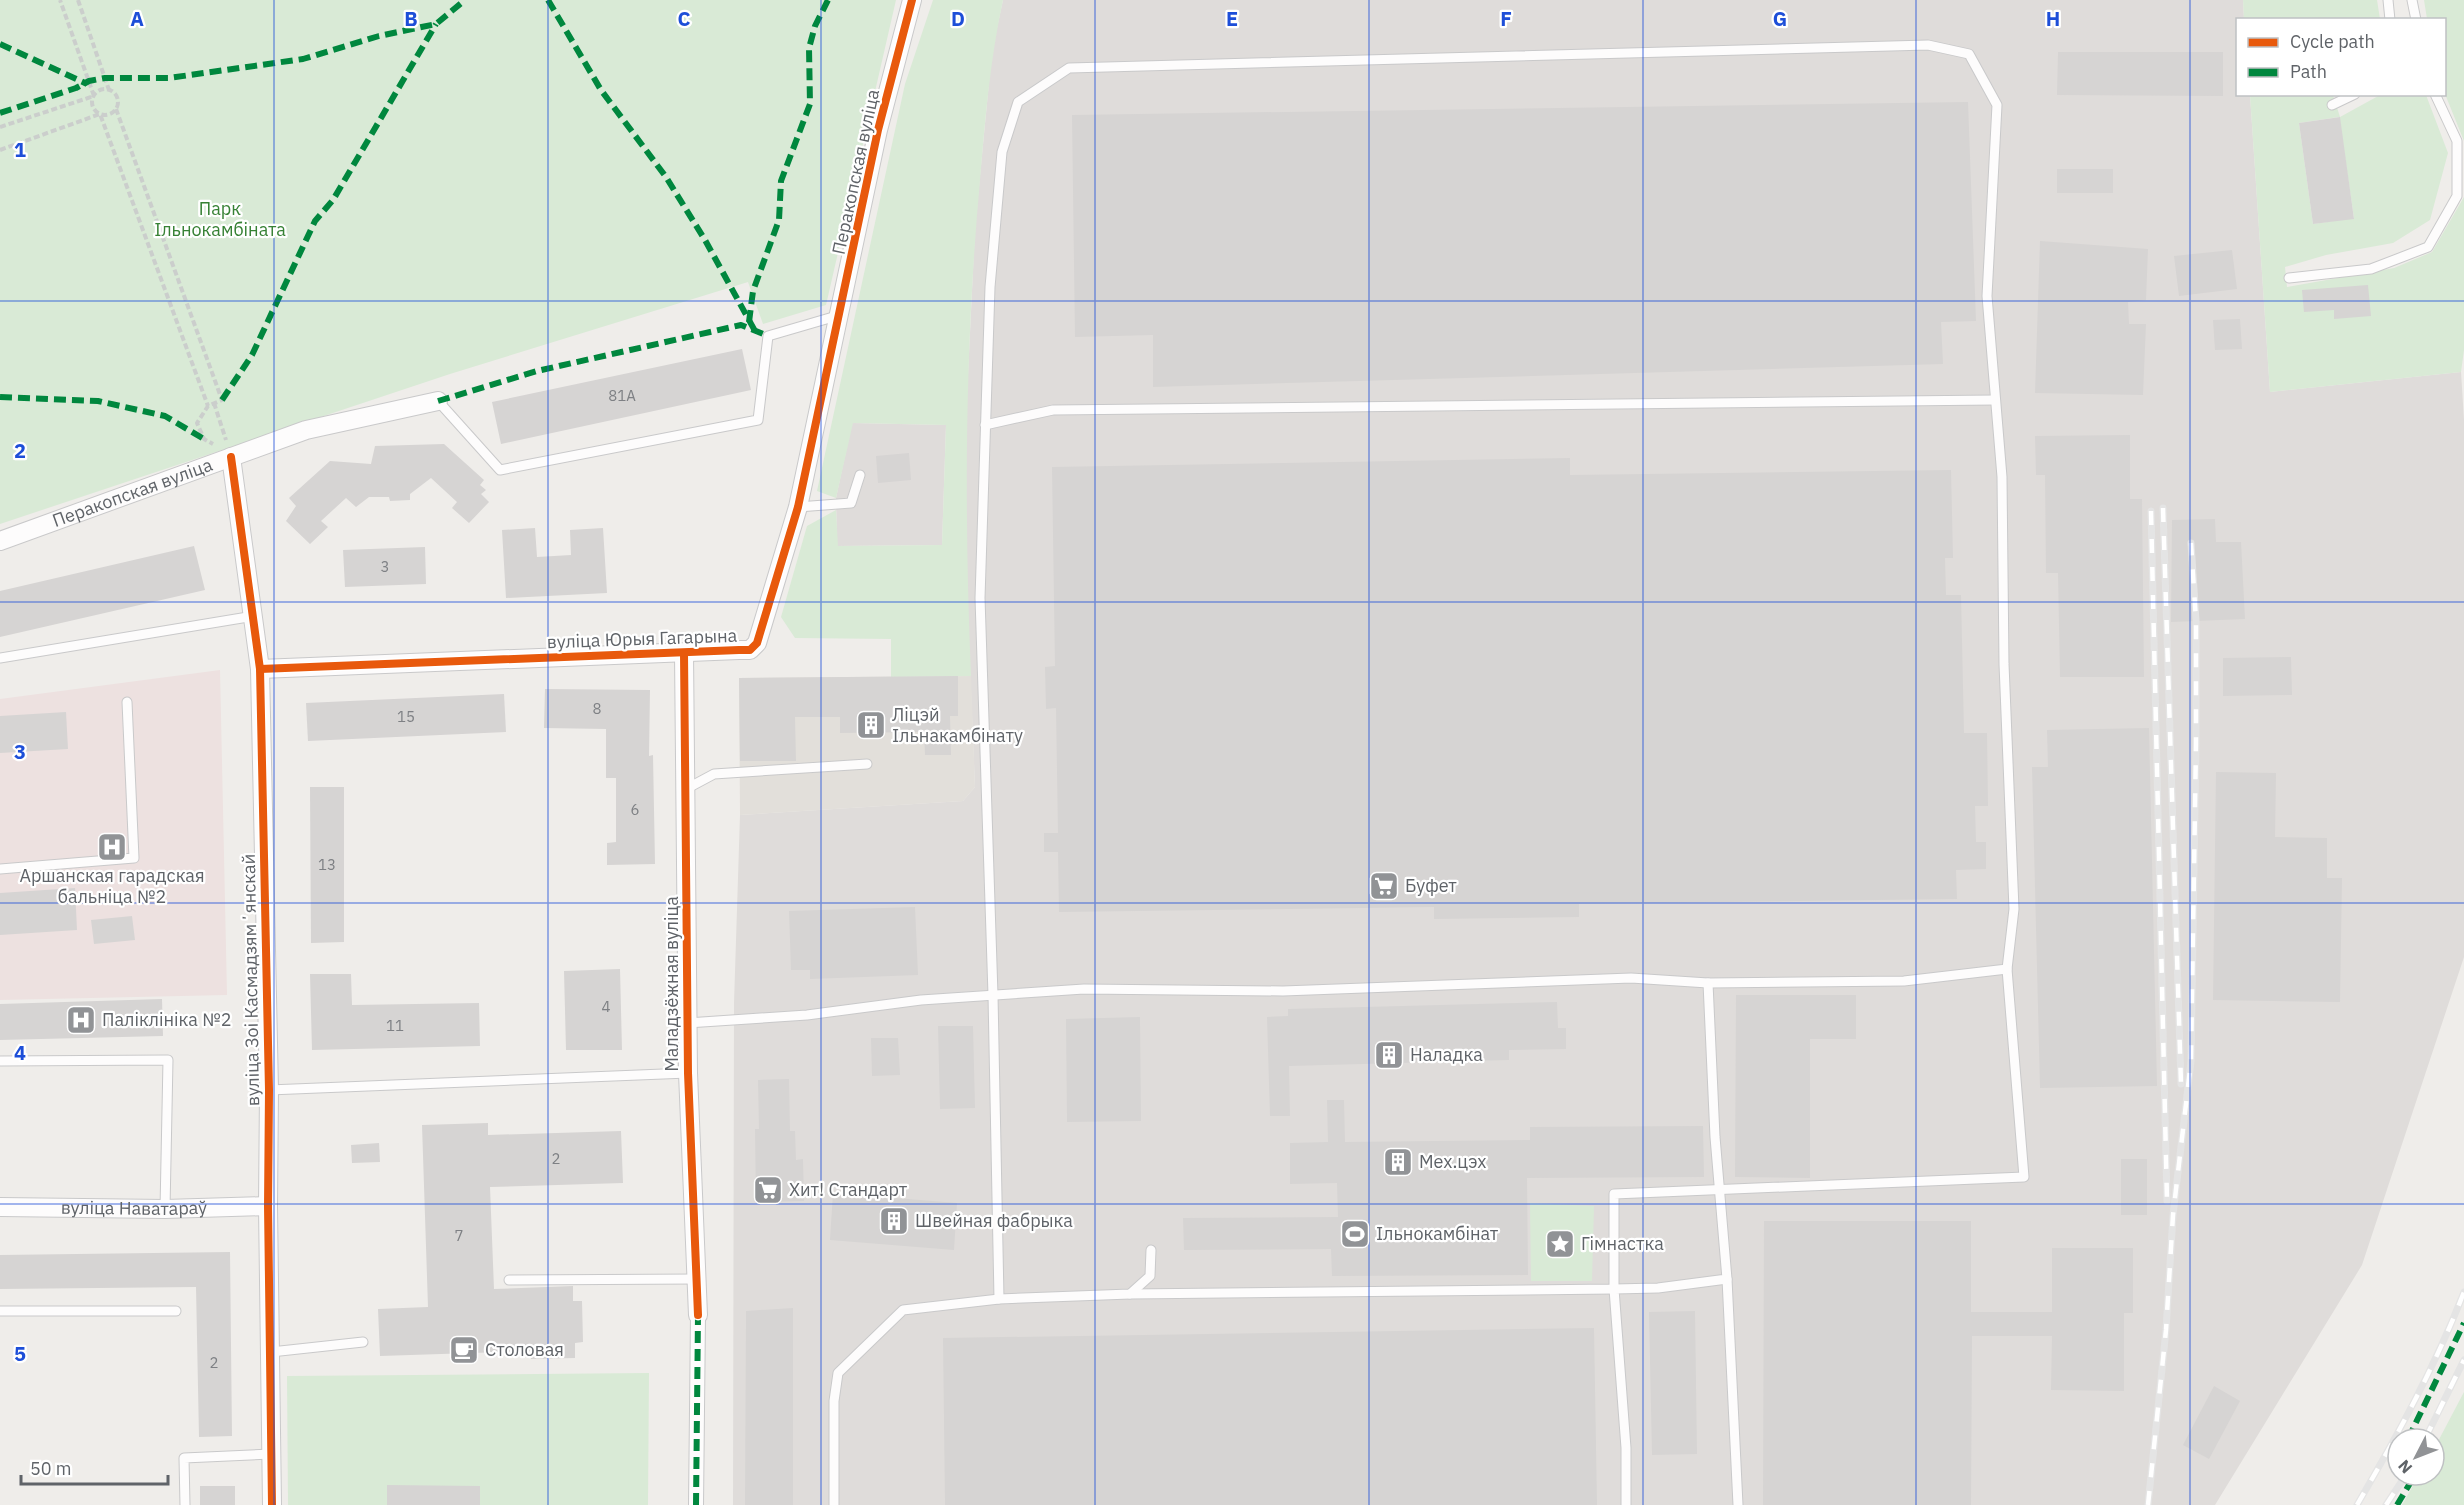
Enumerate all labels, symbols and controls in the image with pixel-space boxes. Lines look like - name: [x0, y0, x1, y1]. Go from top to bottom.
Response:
- text: A: [130, 5, 144, 32]
- text: B: [404, 5, 418, 32]
- text: C: [677, 5, 691, 32]
- text: D: [951, 5, 965, 32]
- text: E: [1226, 5, 1238, 32]
- text: F: [1500, 5, 1512, 32]
- text: G: [1773, 5, 1787, 32]
- text: H: [2046, 5, 2060, 32]
- legend: [2236, 18, 2446, 96]
- text: Cycle path: [2290, 30, 2375, 53]
- text: Path: [2290, 60, 2327, 83]
- street label: Перакопская вуліца: [827, 87, 884, 257]
- text: 1: [14, 136, 26, 163]
- park label: Парк Ільнокамбіната: [154, 197, 286, 241]
- house number: 81А: [608, 386, 636, 405]
- text: 2: [14, 437, 26, 464]
- street label: Перакопская вуліца: [49, 453, 216, 532]
- house number: 3: [380, 557, 390, 576]
- street label: вуліца Юрыя Гагарына: [546, 624, 738, 653]
- house number: 8: [592, 699, 602, 718]
- place label: Ліцэй Ільнакамбінату: [892, 703, 1023, 747]
- house number: 15: [397, 707, 415, 726]
- building icon: Ліцэй Ільнакамбінату: [855, 709, 887, 741]
- text: 3: [14, 738, 26, 765]
- house number: 6: [630, 800, 640, 819]
- hospital icon: Аршанская гарадская бальніца №2: [96, 831, 128, 863]
- street label: вуліца Зоі Касмадзямʼянскай: [237, 854, 264, 1106]
- house number: 13: [318, 855, 336, 874]
- place label: Аршанская гарадская бальніца №2: [19, 864, 205, 908]
- supermarket icon: Буфет: [1368, 870, 1400, 902]
- place label: Буфет: [1405, 874, 1457, 897]
- street label: Маладзёжная вуліца: [660, 896, 683, 1072]
- house number: 4: [601, 997, 611, 1016]
- hospital icon: Паліклініка №2: [65, 1004, 97, 1036]
- place label: Паліклініка №2: [102, 1008, 231, 1031]
- house number: 11: [386, 1016, 404, 1035]
- text: 4: [14, 1039, 26, 1066]
- building icon: Наладка: [1373, 1039, 1405, 1071]
- place label: Наладка: [1410, 1043, 1483, 1066]
- building icon: Мех.цэх: [1382, 1146, 1414, 1178]
- house number: 2: [551, 1149, 561, 1168]
- place label: Мех.цэх: [1419, 1150, 1486, 1173]
- supermarket icon: Хит! Стандарт: [752, 1174, 784, 1206]
- place label: Хит! Стандарт: [789, 1178, 908, 1201]
- street label: вуліца Наватараў: [61, 1196, 208, 1220]
- building icon: Швейная фабрыка: [878, 1205, 910, 1237]
- place label: Швейная фабрыка: [915, 1209, 1073, 1232]
- sports icon: Ільнокамбінат: [1339, 1218, 1371, 1250]
- place label: Ільнокамбінат: [1376, 1222, 1499, 1245]
- house number: 7: [454, 1226, 464, 1245]
- place icon: Гімнастка: [1544, 1228, 1576, 1260]
- place label: Гімнастка: [1581, 1232, 1664, 1255]
- cafe icon: Столовая: [448, 1334, 480, 1366]
- place label: Столовая: [485, 1338, 564, 1361]
- text: 5: [14, 1340, 26, 1367]
- house number: 2: [209, 1353, 219, 1372]
- north arrow: [2386, 1427, 2446, 1487]
- scale bar: [21, 1448, 168, 1486]
- text: N: [2394, 1456, 2416, 1478]
- text: 50 m: [30, 1457, 72, 1480]

